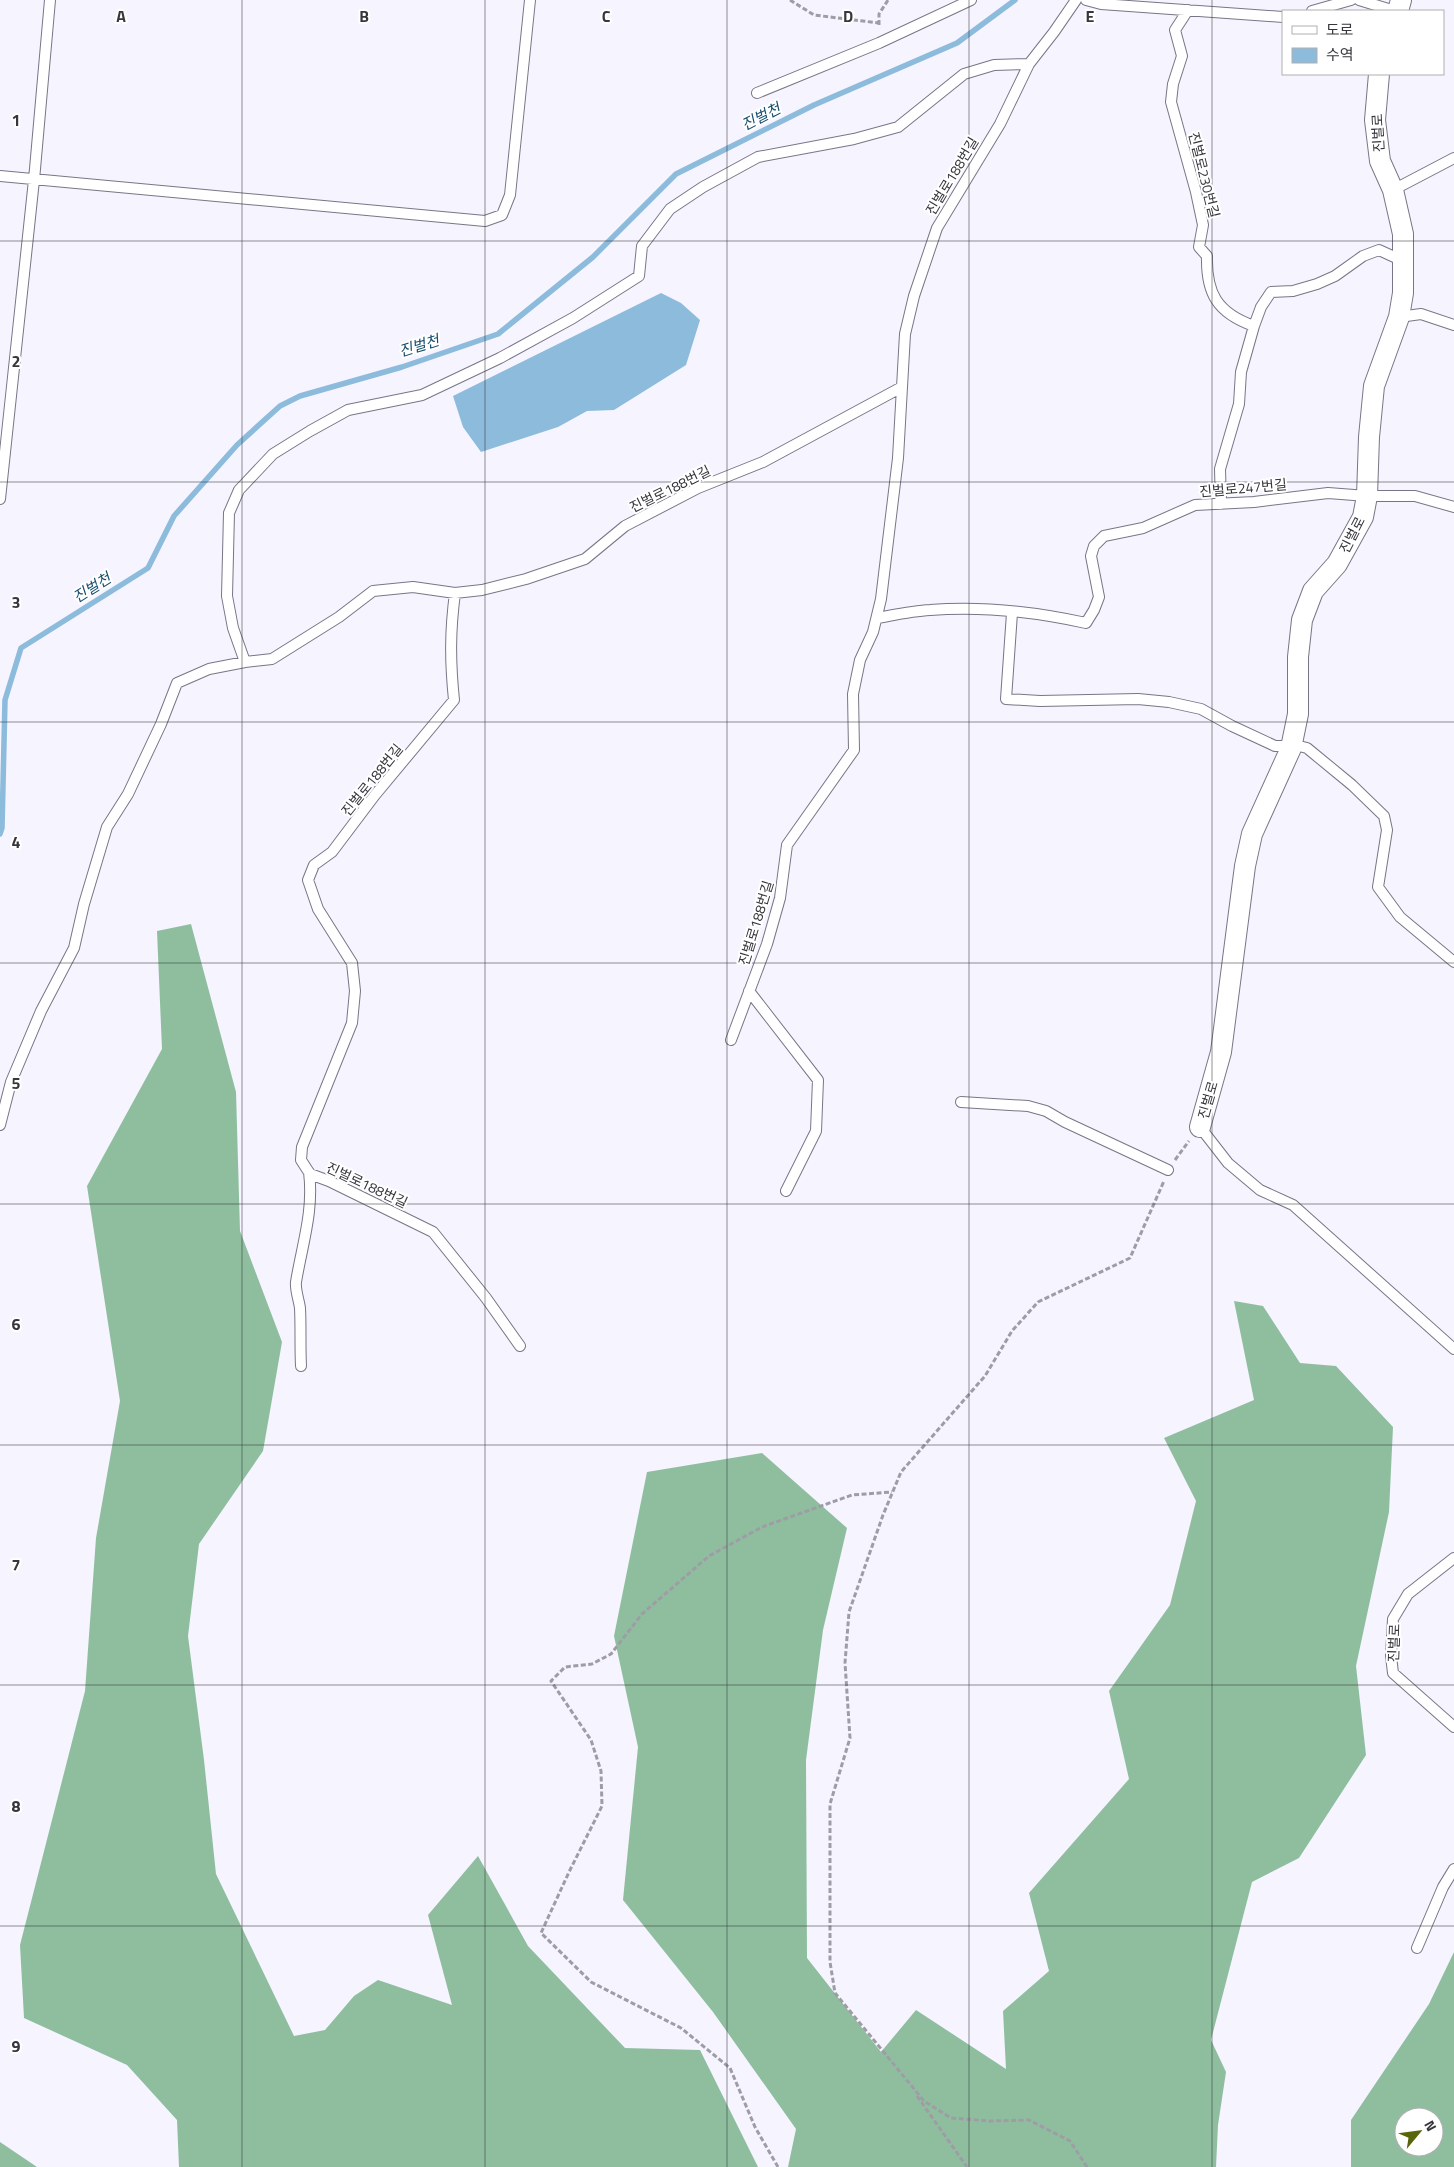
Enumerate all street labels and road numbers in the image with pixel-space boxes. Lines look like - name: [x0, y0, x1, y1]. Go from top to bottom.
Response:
- street label: 진벌로: [1366, 113, 1389, 153]
- street label: 진벌로230번길: [1184, 130, 1225, 220]
- street label: 진벌로188번길: [920, 133, 983, 219]
- street label: 진벌로188번길: [626, 460, 714, 517]
- street label: 진벌로247번길: [1198, 473, 1288, 502]
- street label: 진벌로: [1333, 513, 1370, 557]
- street label: 진벌로188번길: [336, 739, 407, 820]
- street label: 진벌로188번길: [733, 878, 778, 968]
- street label: 진벌로: [1192, 1078, 1223, 1121]
- street label: 진벌로188번길: [323, 1156, 411, 1213]
- street label: 진벌로: [1382, 1623, 1405, 1663]

